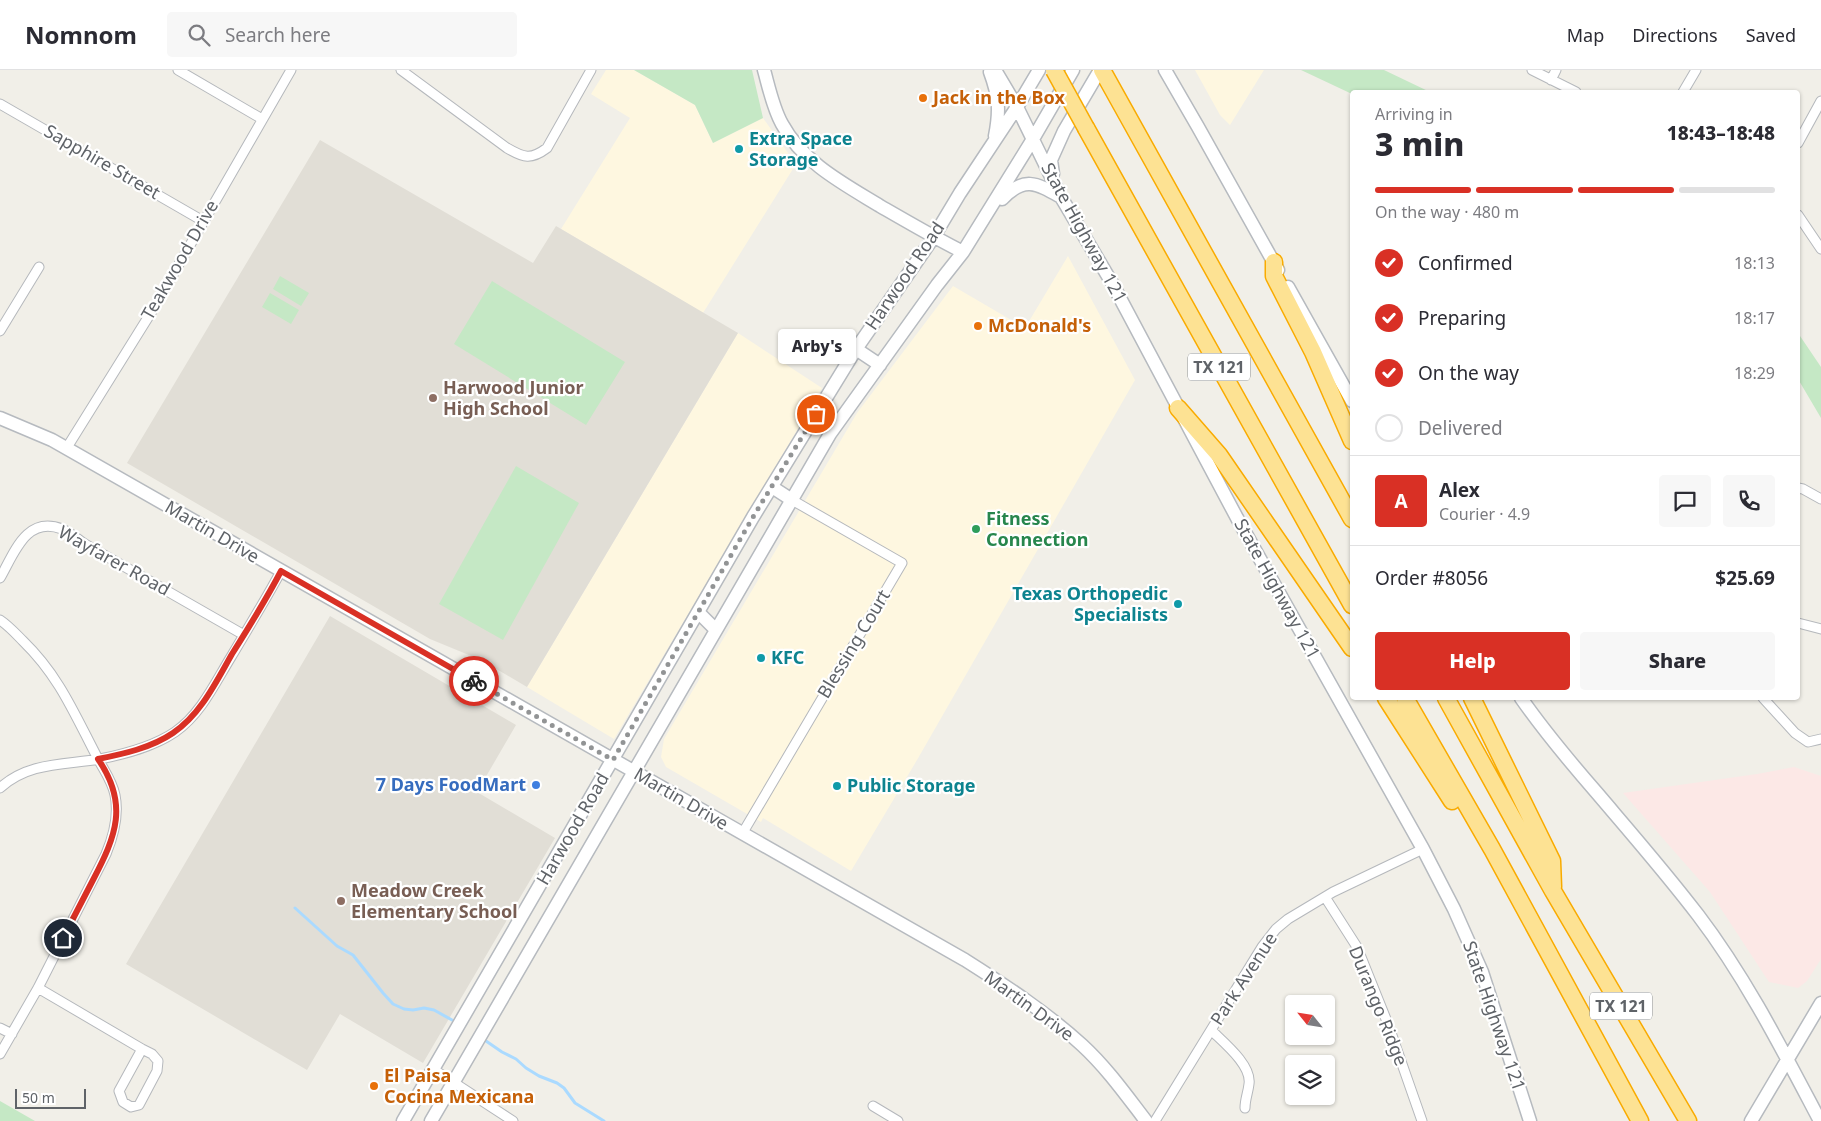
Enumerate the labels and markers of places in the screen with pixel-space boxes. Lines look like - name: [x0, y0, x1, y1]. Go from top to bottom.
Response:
- place label: Jack in the Box: [931, 85, 1065, 109]
- marker: Jack in the Box: [917, 92, 929, 104]
- place label: Extra Space Storage: [749, 126, 853, 171]
- marker: Extra Space Storage: [733, 143, 745, 155]
- place label: McDonald's: [988, 313, 1091, 337]
- marker: McDonald's: [972, 320, 984, 332]
- callout: Arby's: [777, 329, 855, 364]
- place label: Harwood Junior High School: [443, 375, 584, 420]
- marker: Harwood Junior High School: [427, 392, 439, 404]
- pin: [795, 393, 837, 435]
- place label: Fitness Connection: [986, 506, 1088, 551]
- marker: Fitness Connection: [970, 523, 982, 535]
- place label: Texas Orthopedic Specialists: [1012, 581, 1168, 626]
- marker: Texas Orthopedic Specialists: [1172, 598, 1184, 610]
- place label: KFC: [771, 645, 804, 669]
- marker: KFC: [755, 652, 767, 664]
- place label: 7 Days FoodMart: [376, 772, 526, 796]
- place label: Public Storage: [847, 773, 976, 797]
- marker: 7 Days FoodMart: [530, 779, 542, 791]
- marker: Public Storage: [831, 780, 843, 792]
- place label: Meadow Creek Elementary School: [351, 878, 518, 923]
- marker: Meadow Creek Elementary School: [335, 895, 347, 907]
- pin: [42, 917, 84, 959]
- place label: El Paisa Cocina Mexicana: [384, 1063, 534, 1108]
- marker: El Paisa Cocina Mexicana: [368, 1080, 380, 1092]

